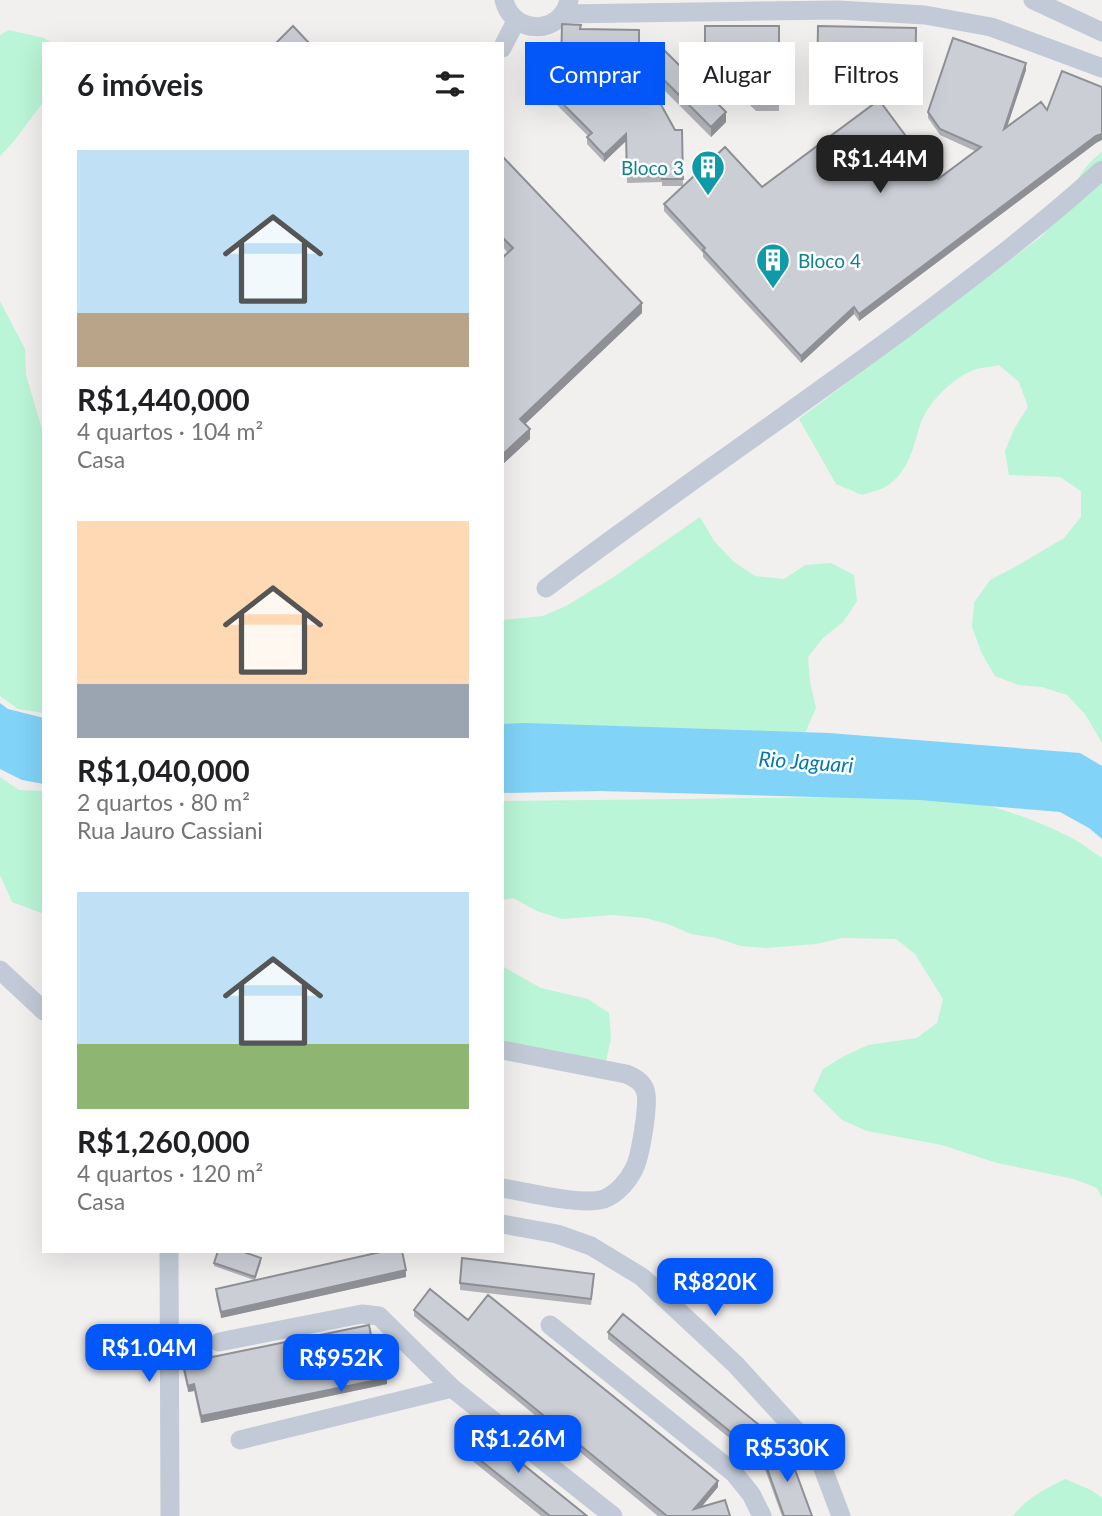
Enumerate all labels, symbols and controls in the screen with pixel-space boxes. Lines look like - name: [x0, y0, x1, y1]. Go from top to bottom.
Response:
- chip: Comprar: [525, 42, 665, 105]
- chip: Alugar: [679, 42, 795, 105]
- chip: Filtros: [809, 42, 923, 105]
- icon: filters: [431, 65, 469, 103]
- text: 6 imóveis: [77, 66, 203, 102]
- pin: R$1.44M: [815, 136, 945, 195]
- text: R$1.44M: [832, 144, 928, 172]
- building icon: Bloco 3: [689, 148, 727, 197]
- place label: Bloco 3: [621, 156, 684, 179]
- icon: home: [210, 196, 336, 322]
- building icon: Bloco 4: [754, 241, 792, 290]
- place label: Bloco 4: [798, 249, 861, 272]
- text: R$1,440,000: [77, 381, 250, 417]
- text: 4 quartos · 104 m²: [77, 417, 263, 445]
- text: Casa: [77, 445, 125, 473]
- icon: home: [210, 567, 336, 693]
- water label: Rio Jaguari: [758, 745, 854, 777]
- text: R$1,040,000: [77, 752, 250, 788]
- text: 2 quartos · 80 m²: [77, 788, 250, 816]
- text: Rua Jauro Cassiani: [77, 816, 263, 844]
- icon: home: [210, 938, 336, 1064]
- text: R$1,260,000: [77, 1123, 250, 1159]
- text: 4 quartos · 120 m²: [77, 1159, 263, 1187]
- text: Casa: [77, 1187, 125, 1215]
- pin: R$820K: [658, 1258, 772, 1318]
- text: R$820K: [673, 1267, 757, 1295]
- pin: R$1.04M: [84, 1324, 214, 1384]
- text: R$1.04M: [101, 1333, 197, 1361]
- pin: R$952K: [284, 1334, 398, 1394]
- text: R$952K: [299, 1343, 383, 1371]
- pin: R$1.26M: [453, 1416, 583, 1475]
- text: R$1.26M: [470, 1424, 566, 1452]
- pin: R$530K: [730, 1424, 844, 1484]
- text: R$530K: [745, 1433, 829, 1461]

